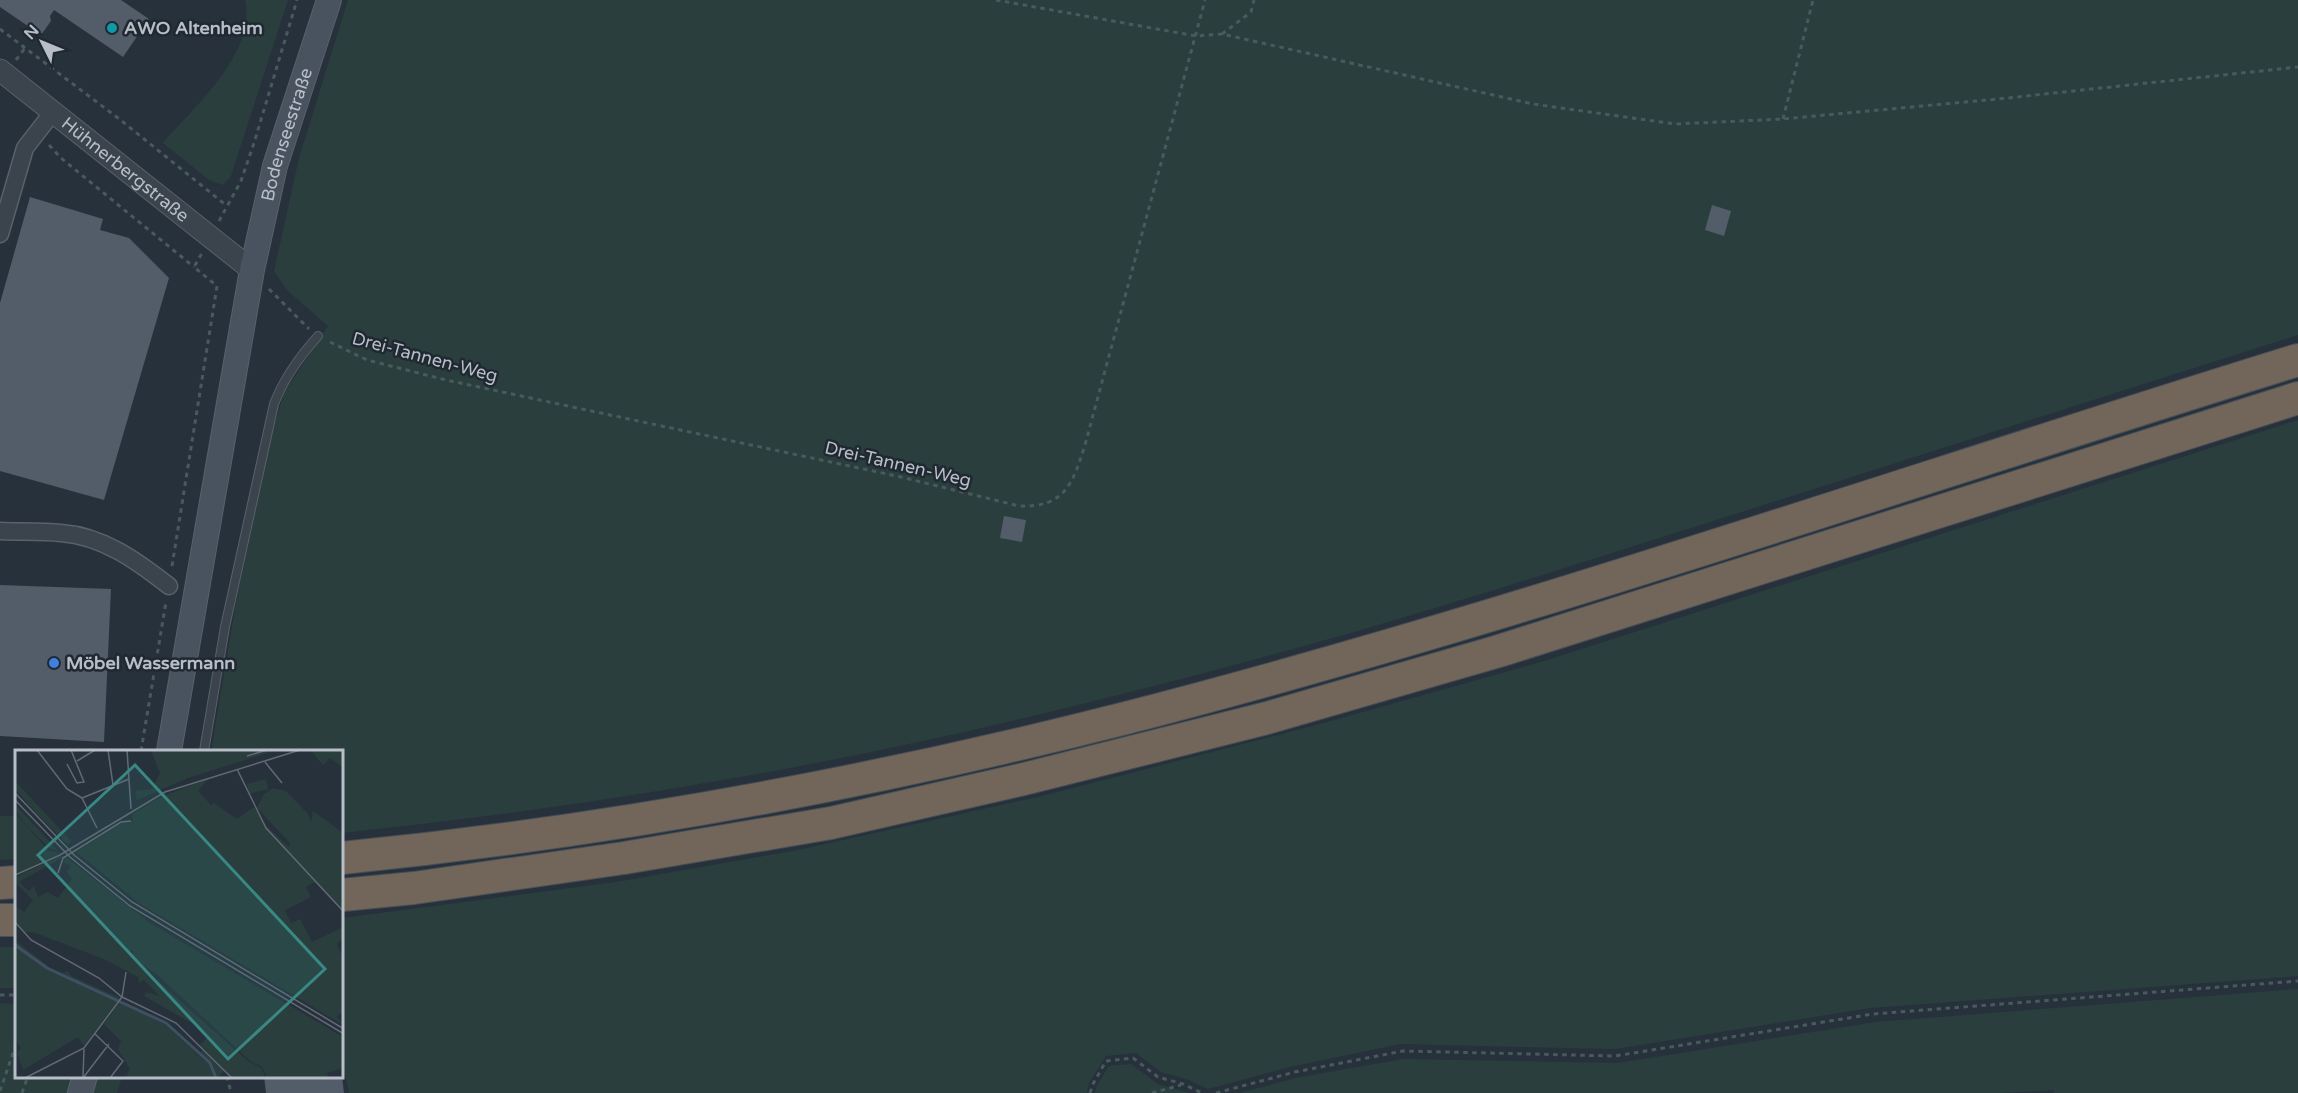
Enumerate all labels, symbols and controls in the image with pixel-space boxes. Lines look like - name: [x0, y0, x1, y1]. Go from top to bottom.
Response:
- north arrow: [12, 12, 72, 72]
- place label: AWO Altenheim: [124, 17, 263, 39]
- text: N: [20, 21, 43, 44]
- marker: AWO Altenheim: [105, 21, 119, 35]
- street label: Bodenseestraße: [257, 65, 317, 203]
- street label: Hühnerbergstraße: [57, 112, 193, 227]
- street label: Drei-Tannen-Weg: [350, 327, 500, 387]
- street label: Drei-Tannen-Weg: [823, 436, 973, 492]
- place label: Möbel Wassermann: [66, 652, 235, 674]
- marker: Möbel Wassermann: [47, 656, 61, 670]
- inset map: [15, 750, 344, 1078]

